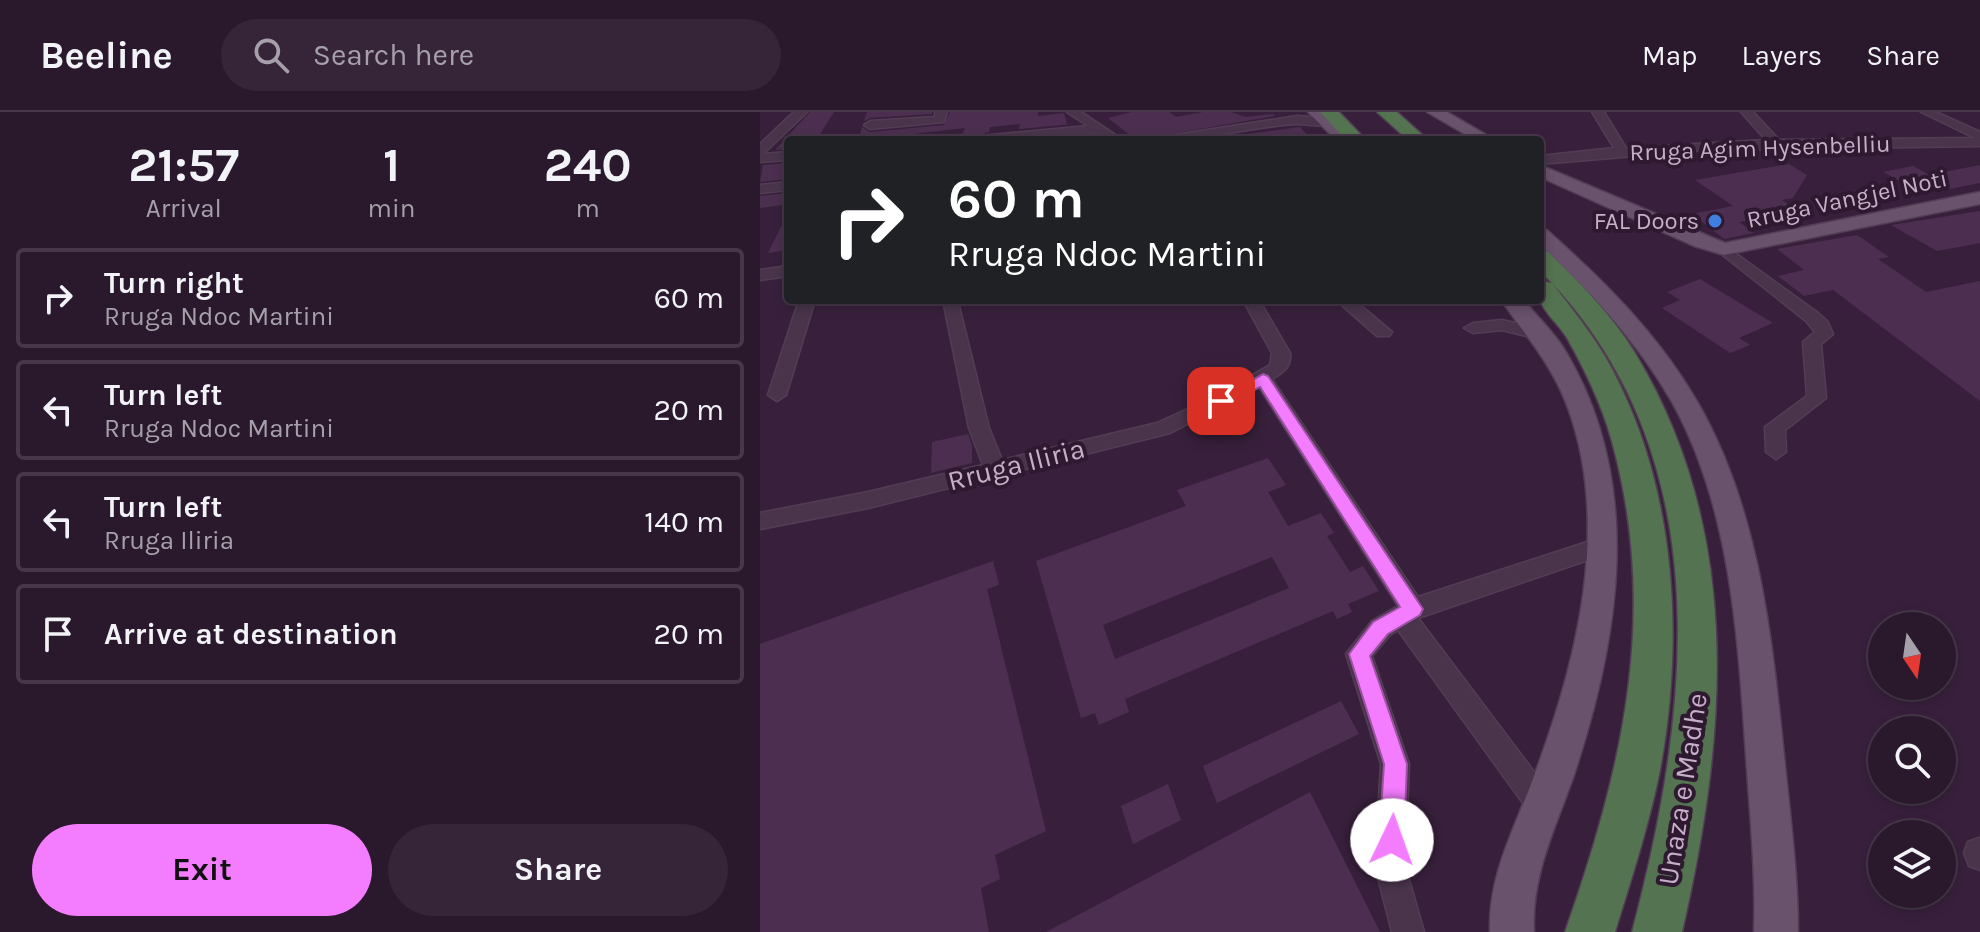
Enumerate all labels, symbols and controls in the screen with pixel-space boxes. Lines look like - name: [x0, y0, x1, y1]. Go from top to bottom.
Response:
- search box: [221, 19, 781, 91]
- text: Beeline: [40, 33, 173, 78]
- icon: search: [249, 33, 293, 77]
- text: Search here: [313, 37, 474, 73]
- text: Map: [1642, 39, 1697, 72]
- text: Layers: [1741, 39, 1822, 72]
- text: Share: [1866, 39, 1940, 72]
- street label: Rruga Agim Hysenbelliu: [1629, 129, 1891, 167]
- text: 21:57: [128, 137, 239, 193]
- text: 1: [383, 137, 400, 193]
- text: 240: [544, 137, 632, 193]
- street label: Rruga Vangjel Noti: [1744, 164, 1950, 234]
- text: 60 m: [948, 166, 1085, 231]
- icon: right: [816, 168, 920, 272]
- text: Arrival: [146, 193, 222, 224]
- text: min: [368, 193, 415, 224]
- text: m: [575, 193, 600, 224]
- place label: FAL Doors: [1594, 207, 1699, 235]
- marker: FAL Doors: [1706, 212, 1724, 230]
- text: Rruga Ndoc Martini: [948, 233, 1266, 275]
- text: Turn right: [104, 265, 244, 301]
- icon: right: [36, 276, 80, 320]
- text: 60 m: [654, 280, 724, 316]
- text: Rruga Ndoc Martini: [104, 301, 334, 332]
- pin: [1187, 367, 1255, 435]
- text: Turn left: [104, 377, 222, 413]
- icon: arrive: [1199, 379, 1243, 423]
- icon: left: [36, 388, 80, 432]
- text: 20 m: [654, 392, 724, 428]
- text: Rruga Ndoc Martini: [104, 413, 334, 444]
- street label: Rruga Iliria: [944, 432, 1088, 497]
- text: Turn left: [104, 489, 222, 525]
- icon: left: [36, 500, 80, 544]
- text: 140 m: [644, 504, 724, 540]
- text: Rruga Iliria: [104, 525, 234, 556]
- icon: arrive: [36, 612, 80, 656]
- north arrow: [1868, 612, 1956, 700]
- map controls: [1868, 612, 1956, 908]
- text: Arrive at destination: [104, 616, 398, 652]
- text: 20 m: [654, 616, 724, 652]
- street label: Unaza e Madhe: [1651, 691, 1714, 887]
- button: search: [1868, 716, 1956, 804]
- position arrow: [1350, 798, 1434, 882]
- button: layers: [1868, 820, 1956, 908]
- button: Exit: [32, 824, 372, 916]
- button: Share: [388, 824, 728, 916]

